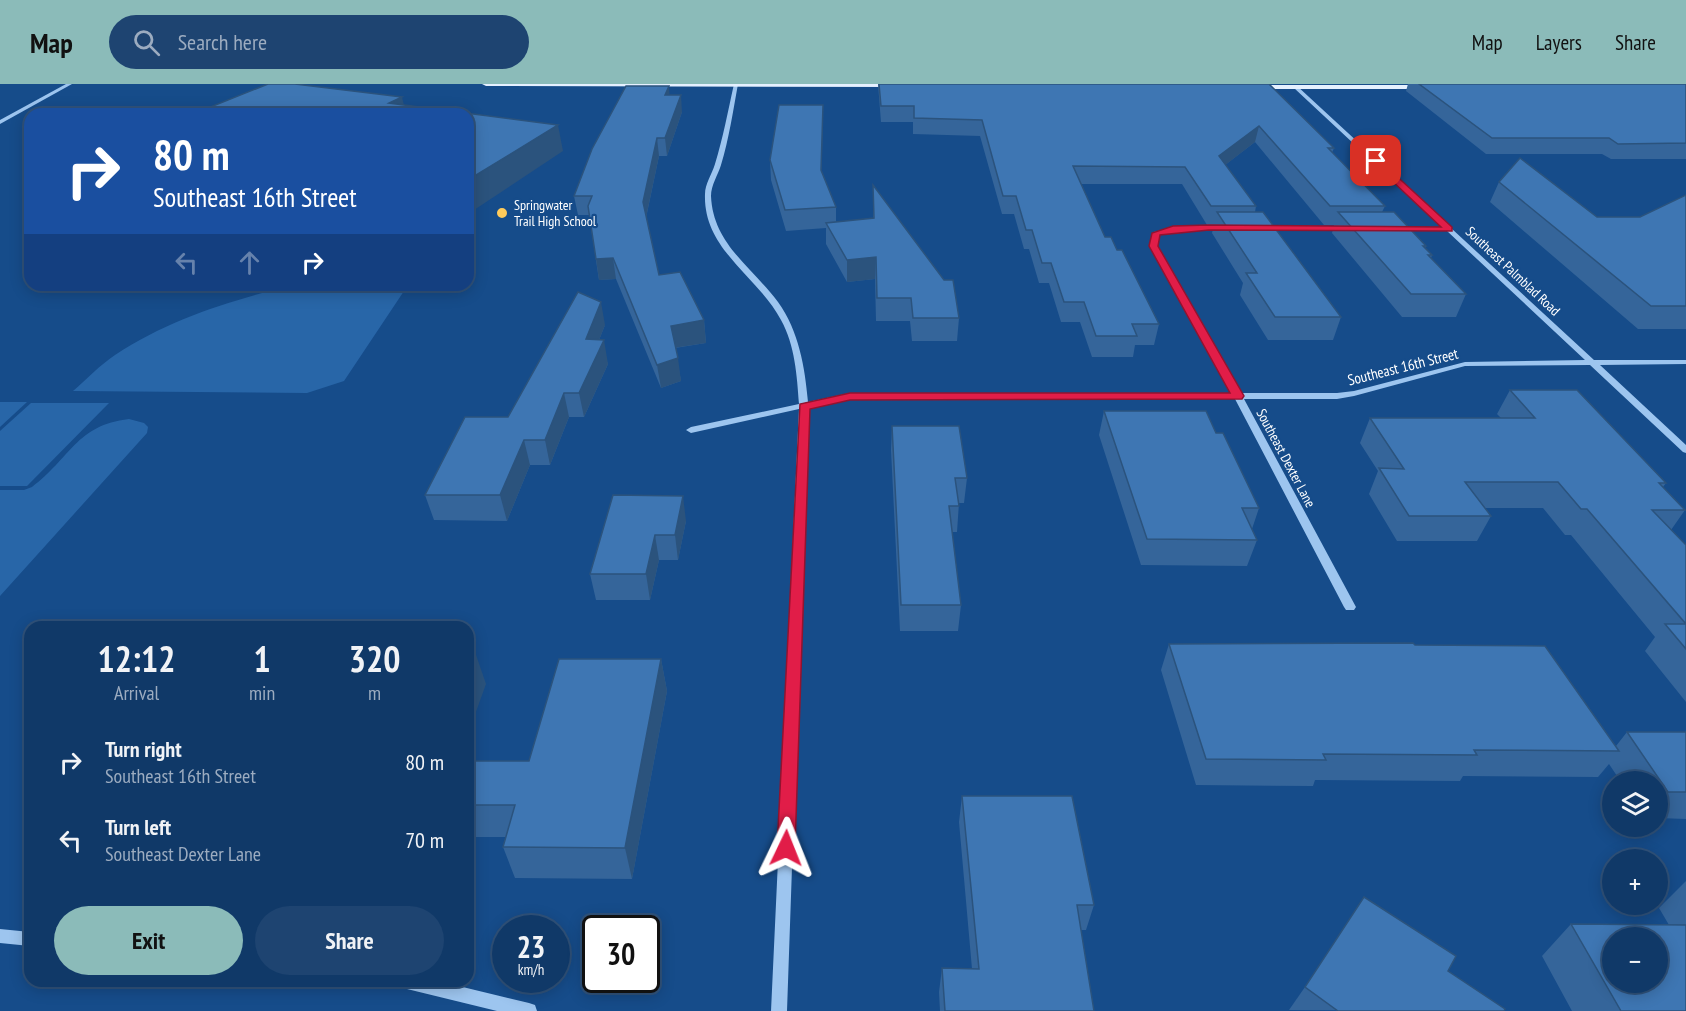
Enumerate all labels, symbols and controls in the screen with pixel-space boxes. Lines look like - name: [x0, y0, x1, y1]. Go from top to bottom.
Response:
- search box: [109, 15, 529, 69]
- text: Map: [30, 24, 73, 61]
- icon: search: [130, 26, 163, 59]
- text: Search here: [178, 28, 267, 56]
- text: Map: [1472, 29, 1503, 56]
- text: Layers: [1536, 29, 1582, 56]
- text: Share: [1615, 29, 1656, 56]
- text: 80 m: [153, 127, 230, 182]
- icon: right: [54, 132, 132, 210]
- pin: [1350, 135, 1401, 186]
- icon: arrive: [1359, 144, 1392, 177]
- text: Southeast 16th Street: [153, 180, 357, 214]
- place label: Springwater Trail High School: [514, 196, 597, 230]
- marker: Springwater Trail High School: [495, 206, 509, 220]
- street label: Southeast Palmblad Road: [1462, 223, 1564, 319]
- icon: left: [170, 246, 203, 279]
- icon: ahead: [233, 246, 266, 279]
- icon: right: [296, 246, 329, 279]
- street label: Southeast 16th Street: [1346, 344, 1460, 389]
- street label: Southeast Dexter Lane: [1252, 406, 1320, 511]
- text: 12:12: [98, 635, 175, 682]
- text: 1: [253, 635, 271, 682]
- text: 320: [349, 635, 400, 682]
- text: Arrival: [114, 680, 159, 706]
- text: min: [249, 680, 275, 706]
- text: m: [368, 680, 381, 706]
- text: Turn right: [105, 735, 182, 763]
- icon: right: [54, 746, 87, 779]
- text: 80 m: [405, 748, 444, 776]
- text: Southeast 16th Street: [105, 763, 256, 789]
- map controls: [1602, 771, 1668, 993]
- button: layers: [1602, 771, 1668, 837]
- text: Turn left: [105, 813, 171, 841]
- position arrow: [754, 816, 818, 880]
- icon: left: [54, 824, 87, 857]
- text: 70 m: [405, 826, 444, 854]
- text: Southeast Dexter Lane: [105, 841, 261, 867]
- button: +: [1602, 849, 1668, 915]
- button: Exit: [54, 906, 243, 975]
- button: Share: [255, 906, 444, 975]
- speed limit sign: 30: [582, 915, 660, 993]
- text: 23: [517, 927, 545, 966]
- button: −: [1602, 927, 1668, 993]
- text: km/h: [518, 960, 544, 979]

